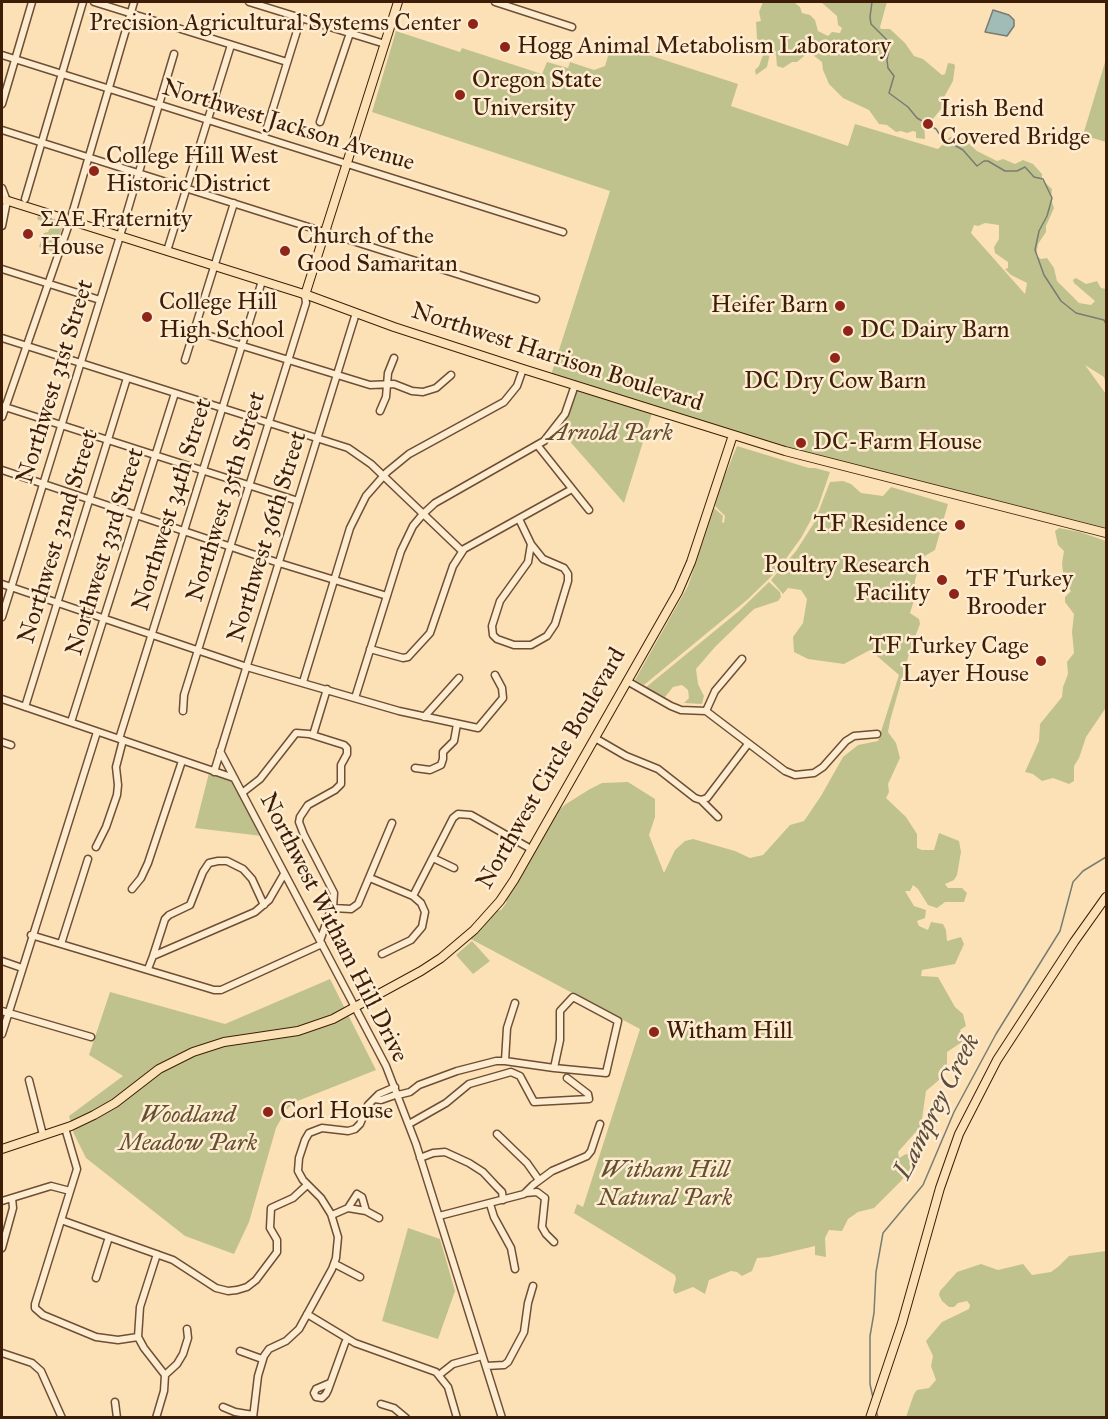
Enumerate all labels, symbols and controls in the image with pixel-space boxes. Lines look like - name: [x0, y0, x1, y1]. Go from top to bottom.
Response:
- place label: Precision Agricultural Systems Center: [89, 10, 461, 38]
- marker: Precision Agricultural Systems Center: [466, 17, 480, 31]
- place label: Hogg Animal Metabolism Laboratory: [517, 33, 891, 61]
- marker: Hogg Animal Metabolism Laboratory: [498, 40, 512, 54]
- place label: Oregon State University: [472, 67, 602, 123]
- street label: Northwest Jackson Avenue: [158, 74, 418, 178]
- marker: Oregon State University: [453, 88, 467, 102]
- place label: Irish Bend Covered Bridge: [940, 96, 1090, 152]
- marker: Irish Bend Covered Bridge: [921, 117, 935, 131]
- place label: College Hill West Historic District: [106, 143, 278, 199]
- marker: College Hill West Historic District: [87, 164, 101, 178]
- place label: ΣΑΕ Fraternity House: [40, 206, 192, 262]
- place label: Church of the Good Samaritan: [297, 223, 458, 279]
- marker: ΣΑΕ Fraternity House: [21, 227, 35, 241]
- marker: Church of the Good Samaritan: [278, 244, 292, 258]
- street label: Northwest 31st Street: [11, 277, 101, 487]
- place label: College Hill High School: [159, 289, 284, 345]
- place label: Heifer Barn: [711, 292, 828, 320]
- street label: Northwest Harrison Boulevard: [407, 297, 707, 419]
- marker: Heifer Barn: [833, 299, 847, 313]
- marker: College Hill High School: [140, 310, 154, 324]
- place label: DC Dairy Barn: [860, 317, 1010, 345]
- marker: DC Dairy Barn: [841, 324, 855, 338]
- marker: DC Dry Cow Barn: [828, 351, 842, 365]
- place label: DC Dry Cow Barn: [744, 368, 926, 396]
- street label: Northwest 35th Street: [181, 389, 273, 605]
- street label: Northwest 34th Street: [127, 395, 219, 615]
- park label: Arnold Park: [547, 420, 673, 448]
- street label: Northwest 32nd Street: [13, 427, 105, 647]
- street label: Northwest 36th Street: [222, 428, 314, 646]
- place label: DC-Farm House: [813, 429, 982, 457]
- marker: DC-Farm House: [794, 436, 808, 450]
- street label: Northwest 33rd Street: [61, 445, 151, 659]
- place label: TF Residence: [814, 511, 948, 539]
- marker: TF Residence: [953, 518, 967, 532]
- place label: Poultry Research Facility: [763, 552, 930, 608]
- place label: TF Turkey Brooder: [966, 566, 1073, 622]
- marker: Poultry Research Facility: [935, 573, 949, 587]
- marker: TF Turkey Brooder: [947, 587, 961, 601]
- place label: TF Turkey Cage Layer House: [869, 633, 1029, 689]
- street label: Northwest Circle Boulevard: [471, 643, 633, 895]
- marker: TF Turkey Cage Layer House: [1034, 654, 1048, 668]
- street label: Northwest Witham Hill Drive: [252, 789, 414, 1067]
- place label: Witham Hill: [666, 1018, 793, 1046]
- marker: Witham Hill: [647, 1025, 661, 1039]
- water label: Lamprey Creek: [888, 1029, 988, 1185]
- place label: Corl House: [280, 1098, 393, 1126]
- park label: Woodland Meadow Park: [119, 1102, 257, 1158]
- marker: Corl House: [261, 1105, 275, 1119]
- park label: Witham Hill Natural Park: [598, 1157, 732, 1213]

